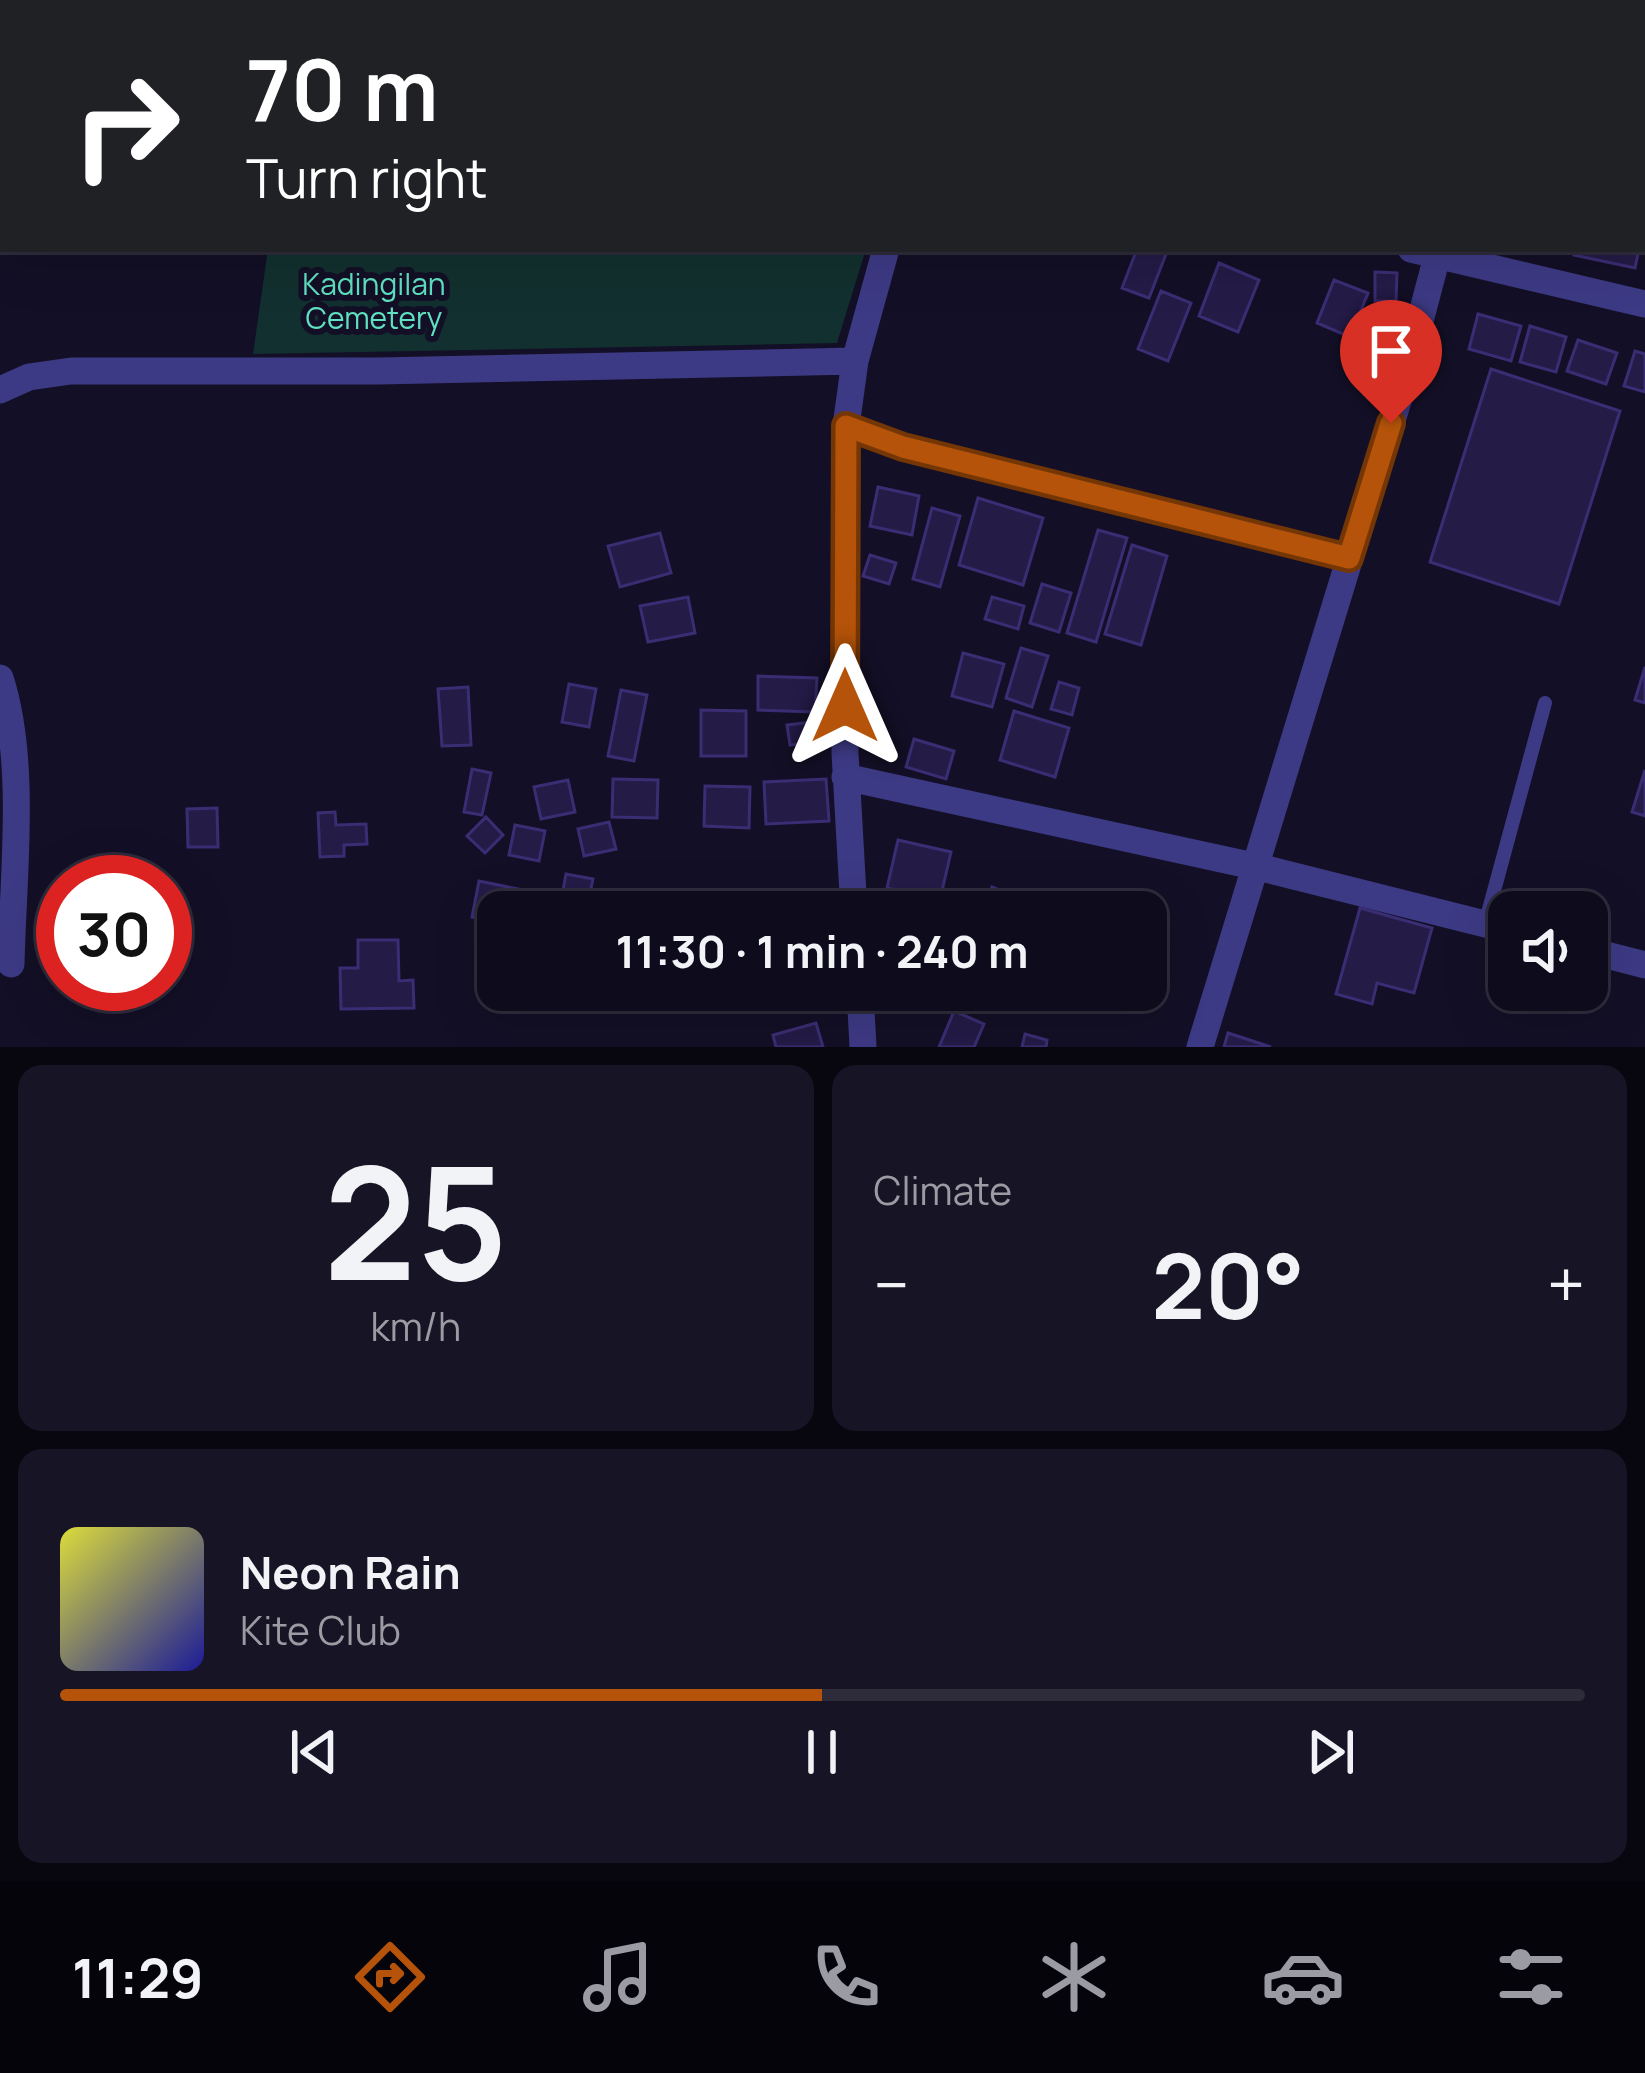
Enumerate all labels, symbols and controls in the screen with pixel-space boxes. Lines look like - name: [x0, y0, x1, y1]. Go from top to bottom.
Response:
- text: 70 m: [246, 31, 438, 146]
- icon: right: [48, 48, 204, 204]
- text: Turn right: [246, 140, 488, 214]
- park label: Kadingilan Cemetery: [302, 263, 446, 338]
- pin: [1340, 300, 1442, 423]
- icon: arrive: [1358, 318, 1424, 384]
- position arrow: [782, 643, 908, 769]
- speed limit sign: 30: [36, 855, 192, 1011]
- map controls: [1488, 891, 1608, 1011]
- button: sound: [1488, 891, 1608, 1011]
- text: 11:30 · 1 min · 240 m: [616, 920, 1028, 982]
- text: 25: [324, 1114, 508, 1327]
- text: Climate: [874, 1163, 1012, 1217]
- text: 20°: [1151, 1223, 1305, 1346]
- text: −: [874, 1239, 909, 1329]
- text: +: [1547, 1239, 1585, 1329]
- text: km/h: [370, 1299, 461, 1353]
- text: Neon Rain: [240, 1541, 461, 1603]
- text: Kite Club: [240, 1603, 401, 1657]
- icon: previous: [281, 1719, 347, 1785]
- icon: pause: [789, 1719, 855, 1785]
- icon: next: [1298, 1719, 1364, 1785]
- icon: directions: [348, 1935, 432, 2019]
- icon: music: [576, 1935, 660, 2019]
- icon: phone: [804, 1935, 888, 2019]
- icon: climate: [1032, 1935, 1116, 2019]
- icon: car: [1261, 1935, 1345, 2019]
- icon: filters: [1489, 1935, 1573, 2019]
- text: 11:29: [72, 1940, 204, 2014]

